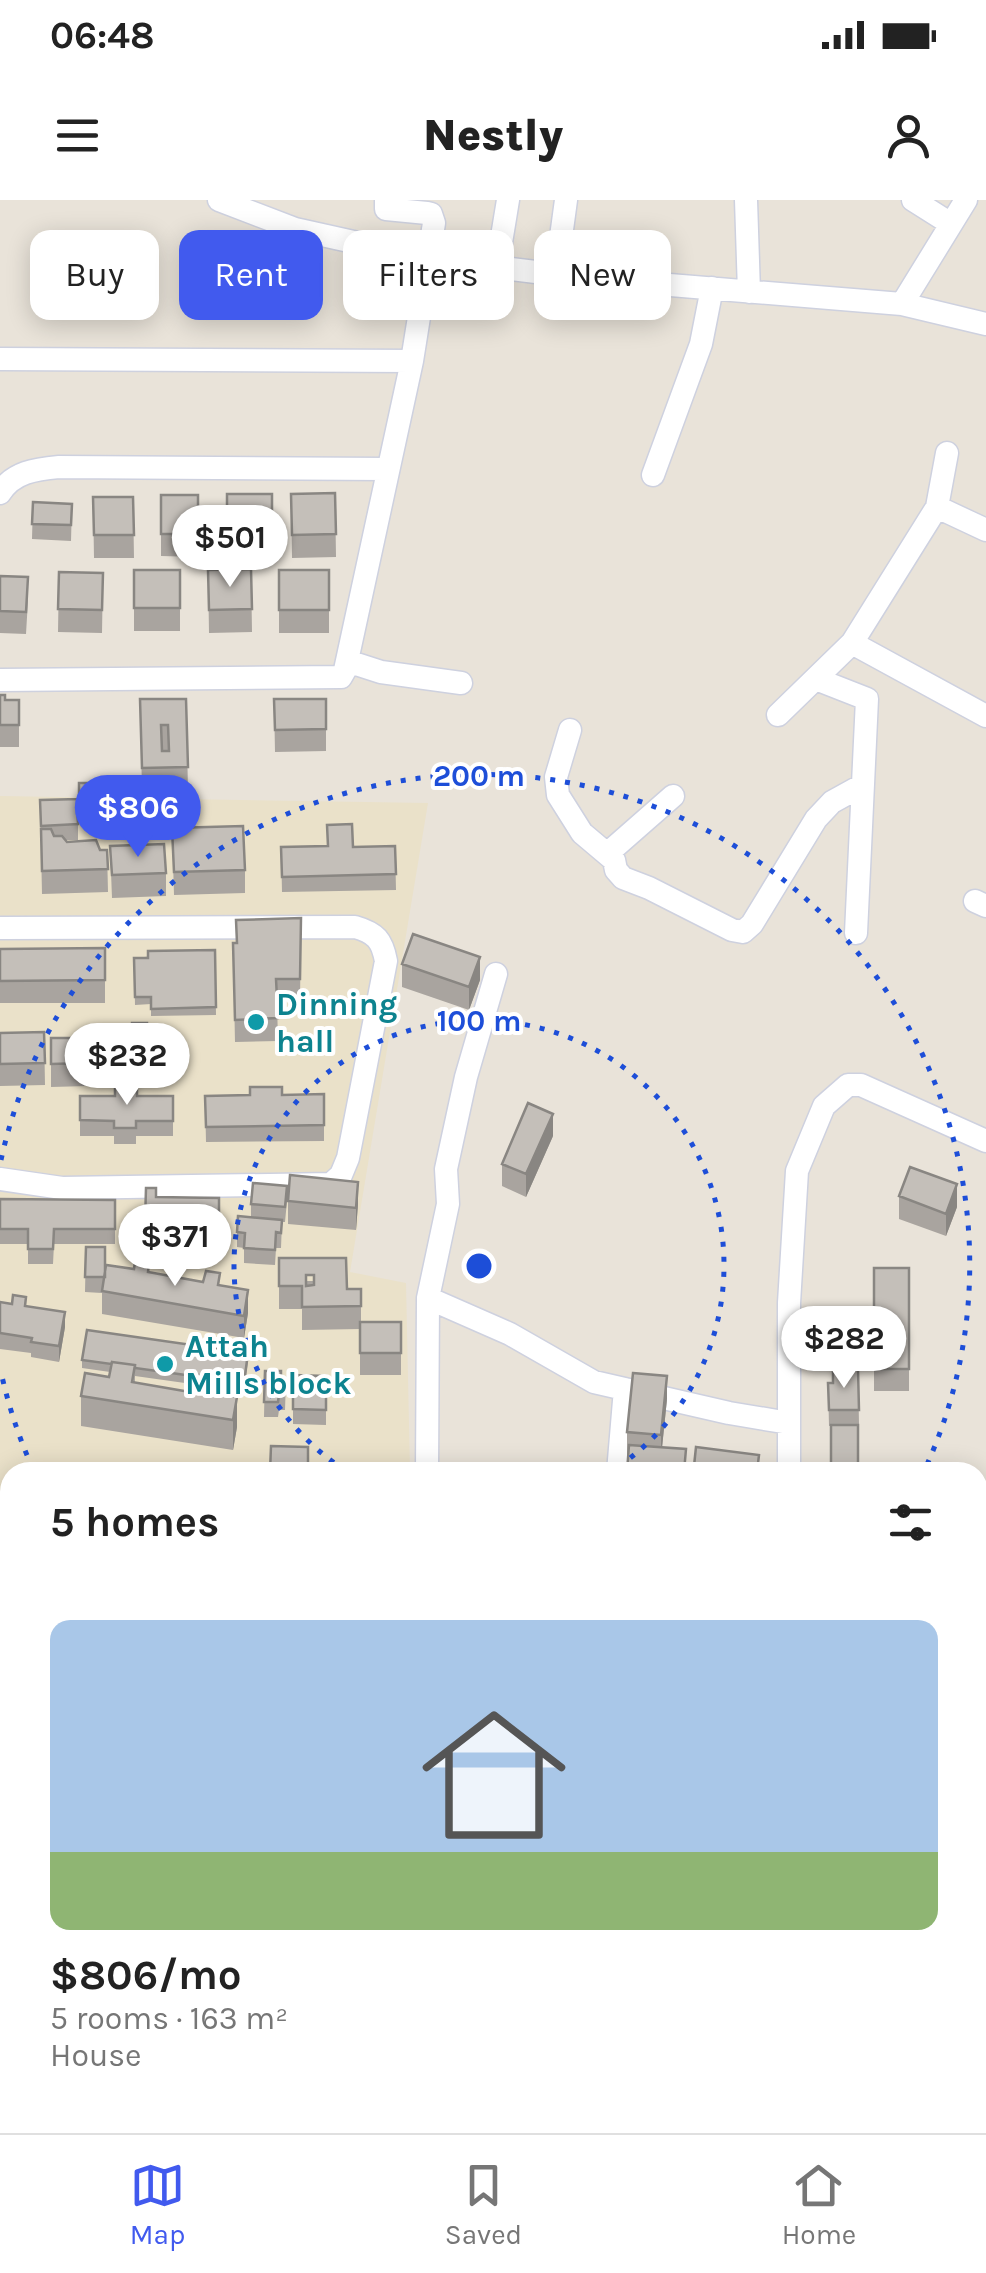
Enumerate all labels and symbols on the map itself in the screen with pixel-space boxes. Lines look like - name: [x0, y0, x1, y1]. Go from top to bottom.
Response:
- pin: $501: [171, 505, 289, 590]
- text: 200 m: [433, 758, 525, 794]
- pin: $806: [79, 775, 197, 860]
- place label: Dinning hall: [276, 986, 397, 1060]
- text: 100 m: [437, 1003, 521, 1039]
- marker: Dinning hall: [245, 1011, 267, 1033]
- pin: $232: [68, 1023, 186, 1108]
- pin: $371: [116, 1204, 234, 1289]
- centre of rings: [461, 1248, 497, 1284]
- pin: $282: [785, 1306, 903, 1391]
- place label: Attah Mills block: [185, 1328, 351, 1402]
- marker: Attah Mills block: [154, 1353, 176, 1375]

